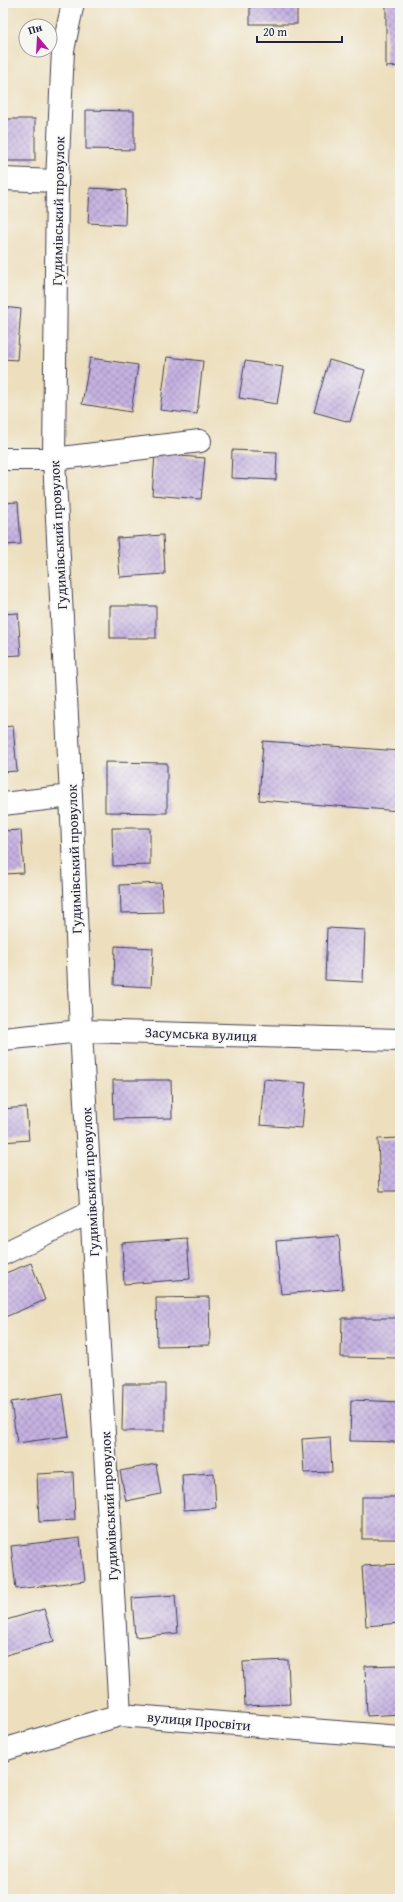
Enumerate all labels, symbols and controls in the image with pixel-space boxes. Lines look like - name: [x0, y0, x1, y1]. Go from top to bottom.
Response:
- north arrow: [18, 18, 58, 58]
- scale bar: [257, 18, 342, 44]
- text: Пн: [26, 19, 44, 38]
- text: 20 m: [263, 23, 287, 40]
- street label: Гудимівський провулок: [47, 136, 69, 286]
- street label: Гудимівський провулок: [44, 459, 72, 610]
- street label: Гудимівський провулок: [61, 783, 87, 934]
- street label: Засумська вулиця: [145, 1022, 257, 1046]
- street label: Гудимівський провулок: [76, 1106, 104, 1257]
- street label: Гудимівський провулок: [95, 1430, 123, 1581]
- street label: вулиця Просвіти: [146, 1707, 252, 1735]

